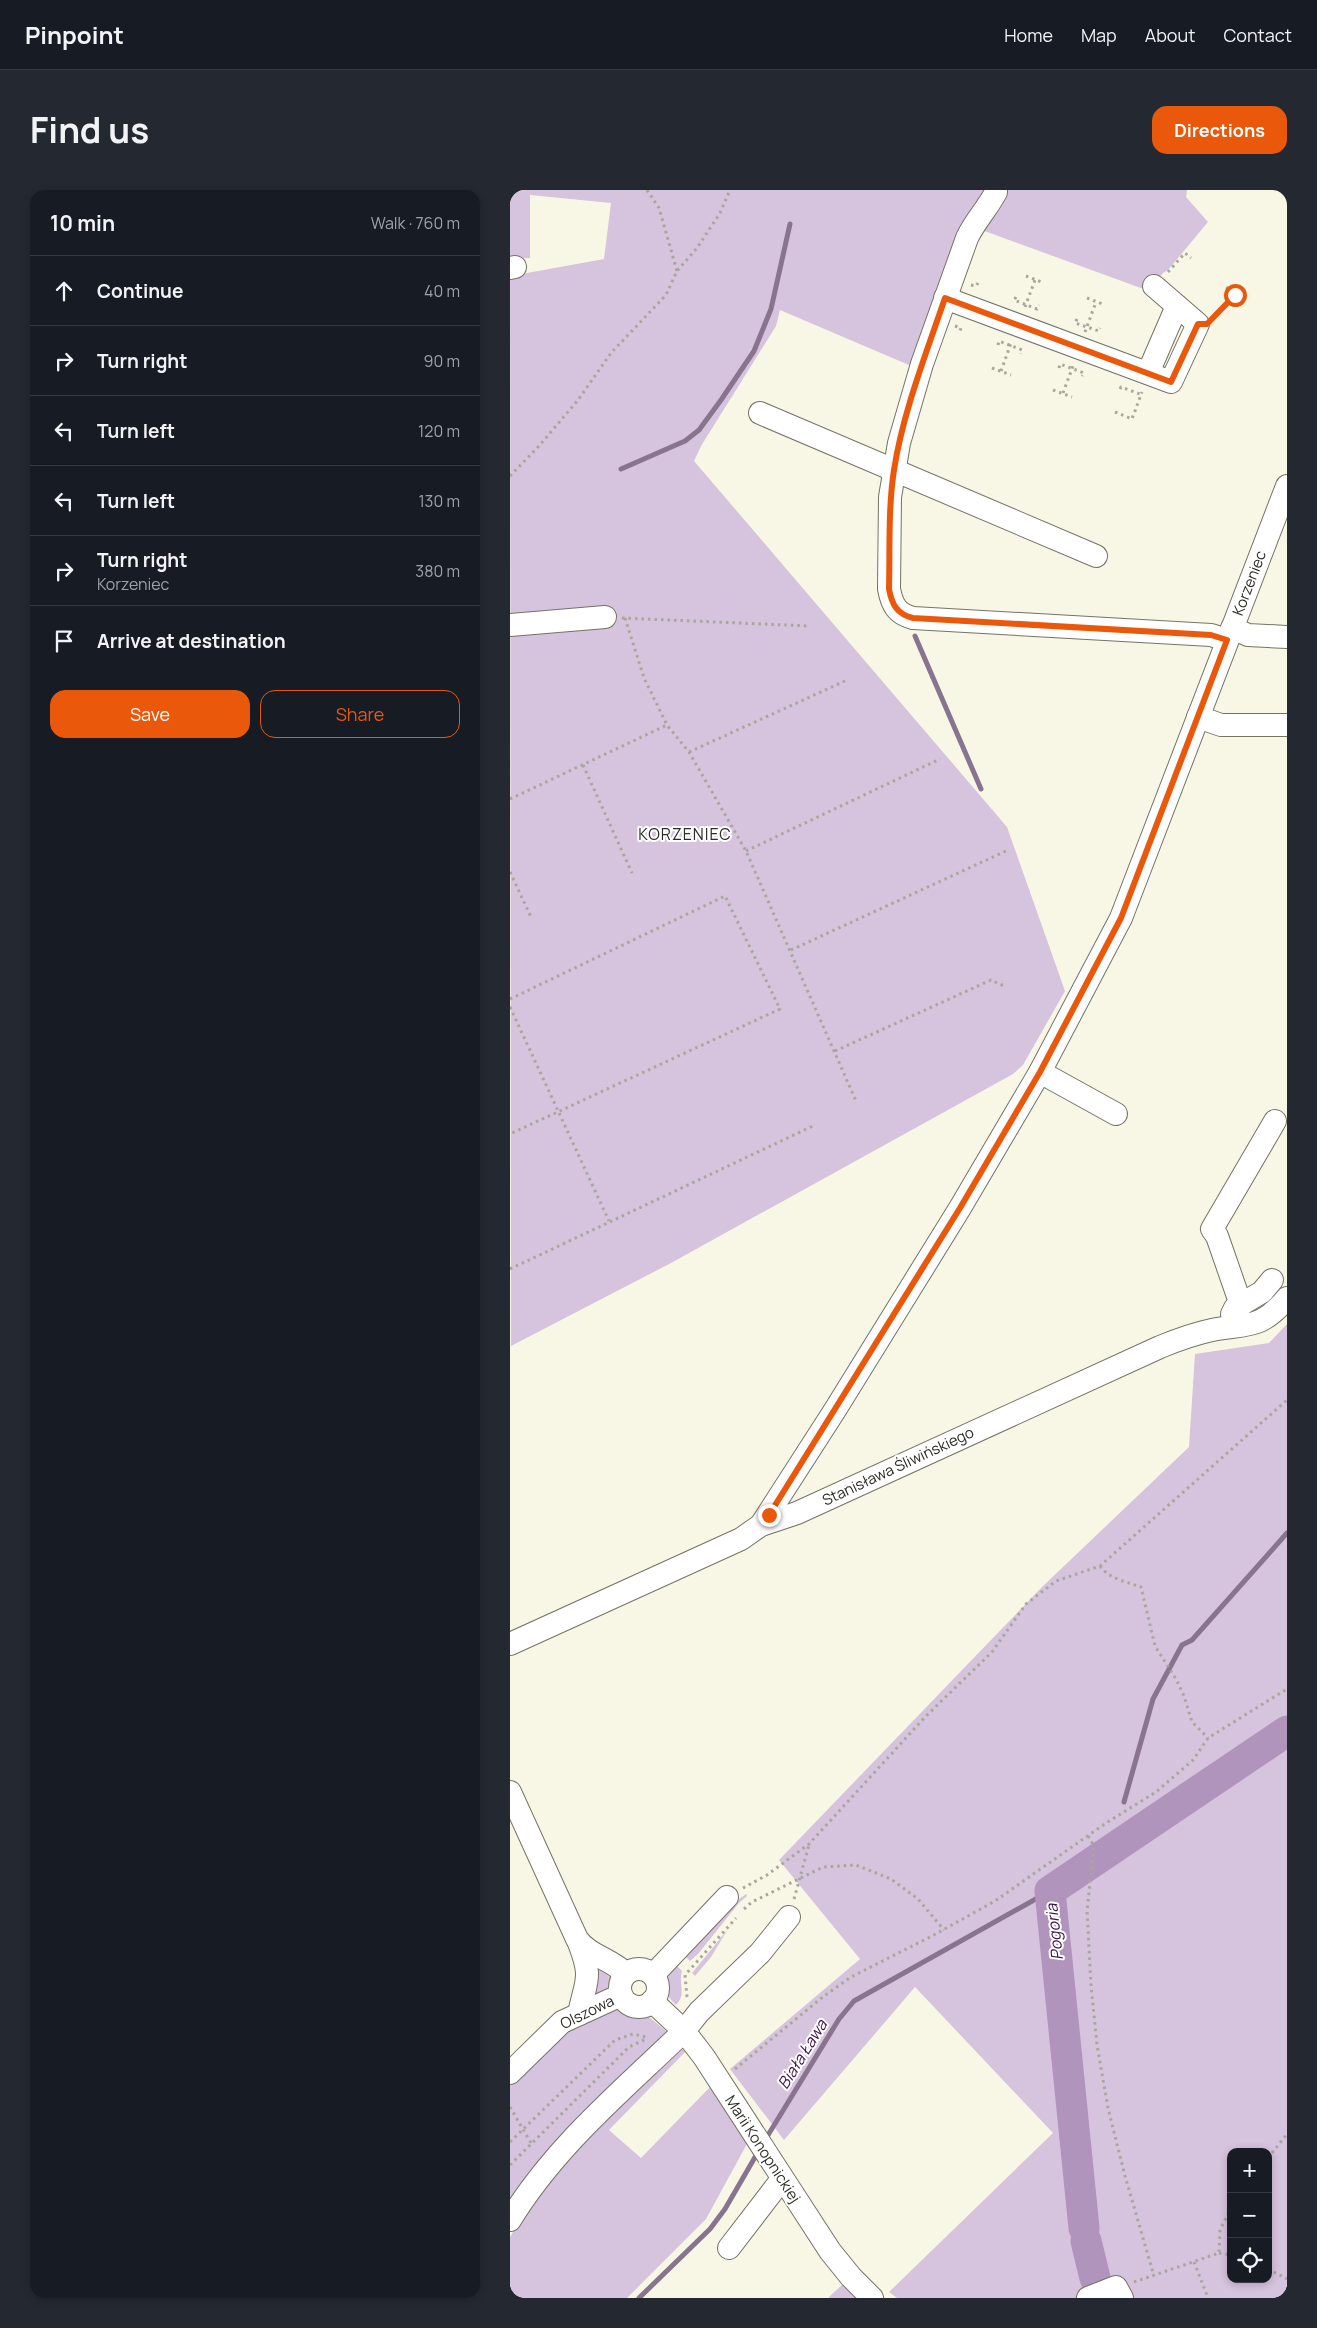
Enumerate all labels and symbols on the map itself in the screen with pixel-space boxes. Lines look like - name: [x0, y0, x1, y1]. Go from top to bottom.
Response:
- route start: [1224, 284, 1247, 307]
- street label: Korzeniec: [1227, 548, 1271, 618]
- district label: KORZENIEC: [638, 823, 732, 845]
- street label: Stanisława Śliwińskiego: [819, 1422, 977, 1510]
- route end: [758, 1504, 781, 1527]
- water label: Pogoria: [1040, 1902, 1068, 1961]
- street label: Olszowa: [557, 1990, 617, 2034]
- water label: Biała Ława: [772, 2014, 833, 2093]
- street label: Marii Konopnickiej: [720, 2091, 806, 2207]

